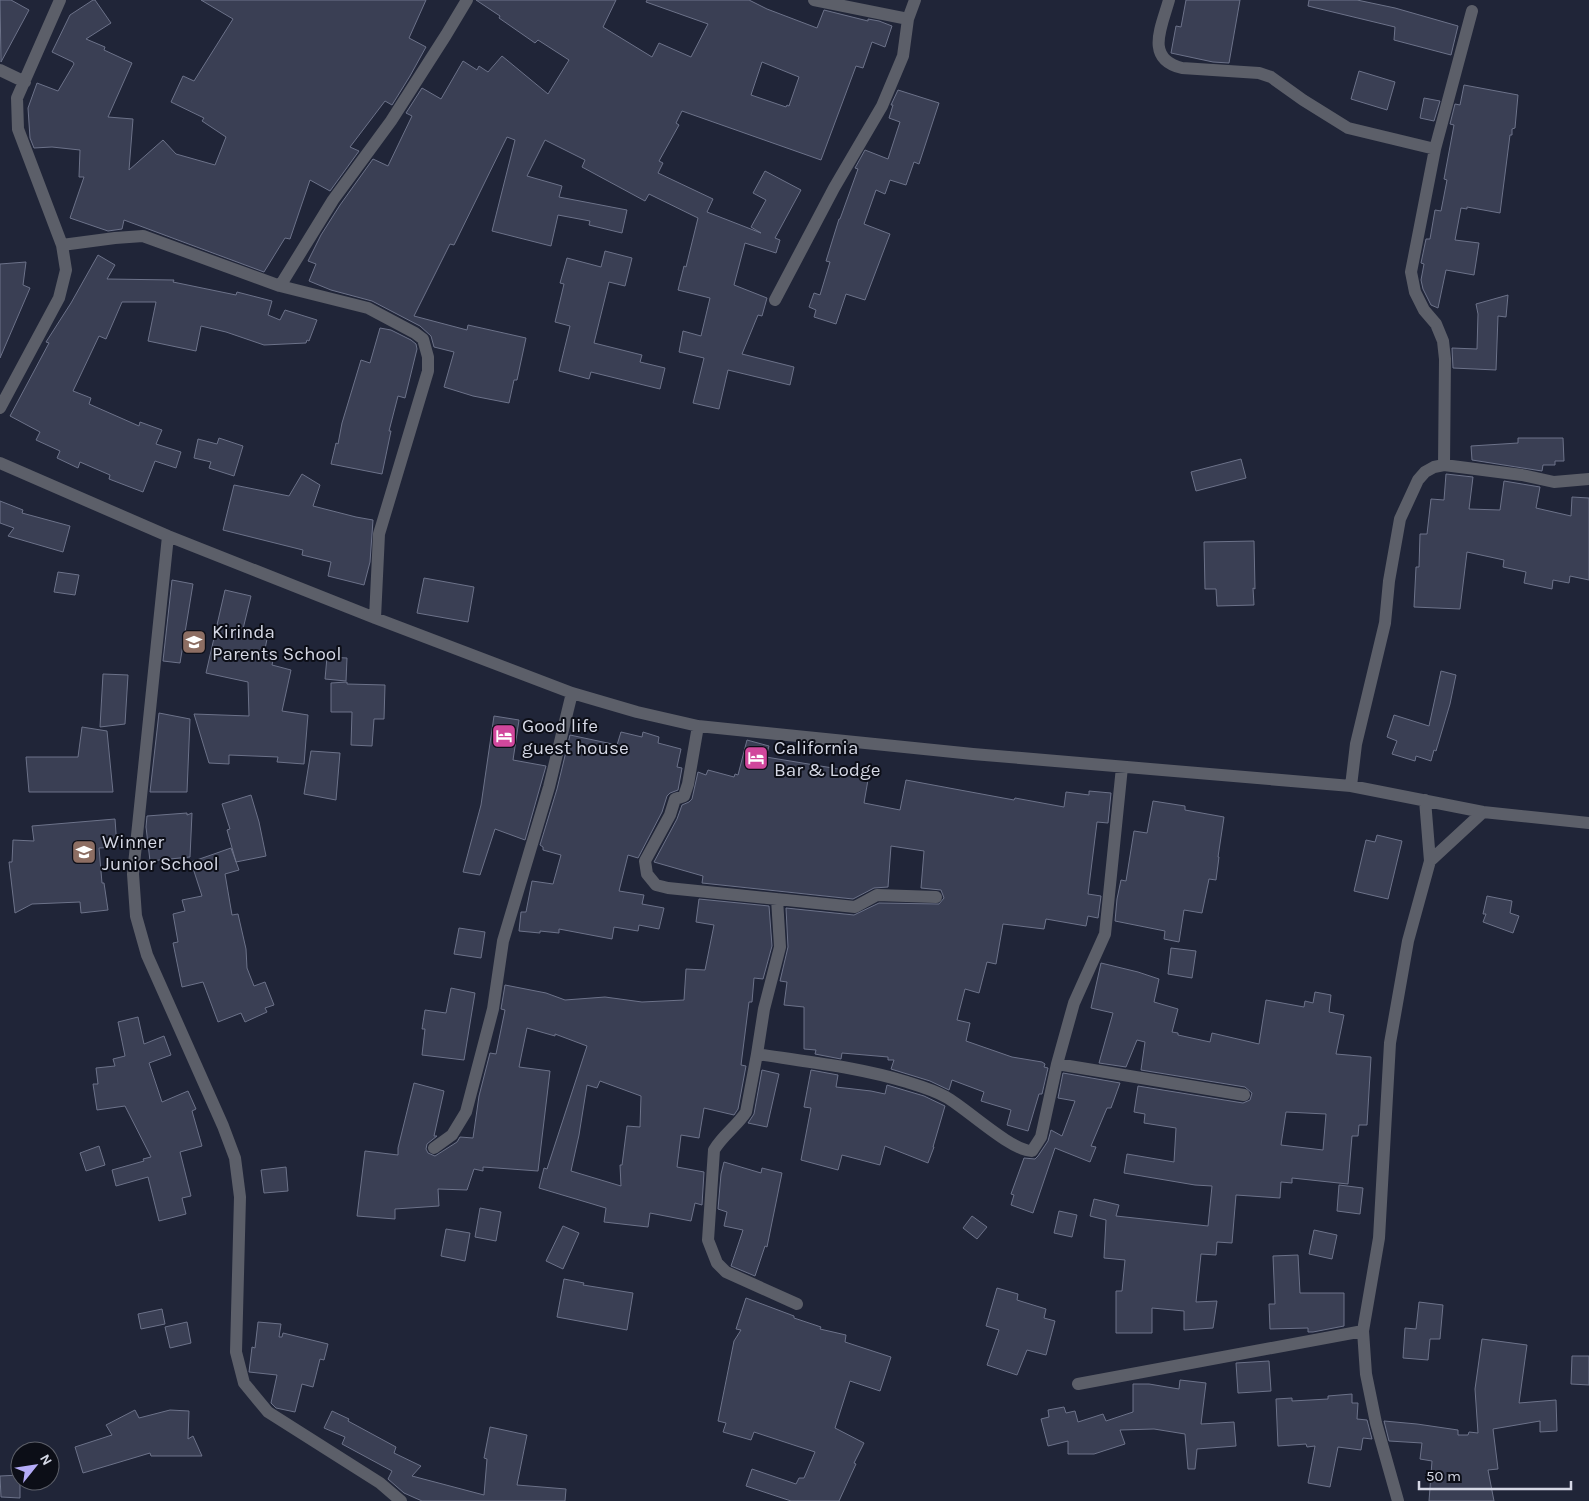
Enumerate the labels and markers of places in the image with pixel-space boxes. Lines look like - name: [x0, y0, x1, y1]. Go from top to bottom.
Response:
- place label: Kirinda Parents School: [212, 621, 342, 665]
- school or university icon: Kirinda Parents School: [181, 629, 207, 655]
- place label: Good life guest house: [522, 715, 629, 759]
- hotel icon: Good life guest house: [491, 723, 517, 749]
- place label: California Bar & Lodge: [774, 737, 881, 781]
- hotel icon: California Bar & Lodge: [743, 745, 769, 771]
- place label: Winner Junior School: [102, 831, 219, 875]
- school or university icon: Winner Junior School: [71, 839, 97, 865]

